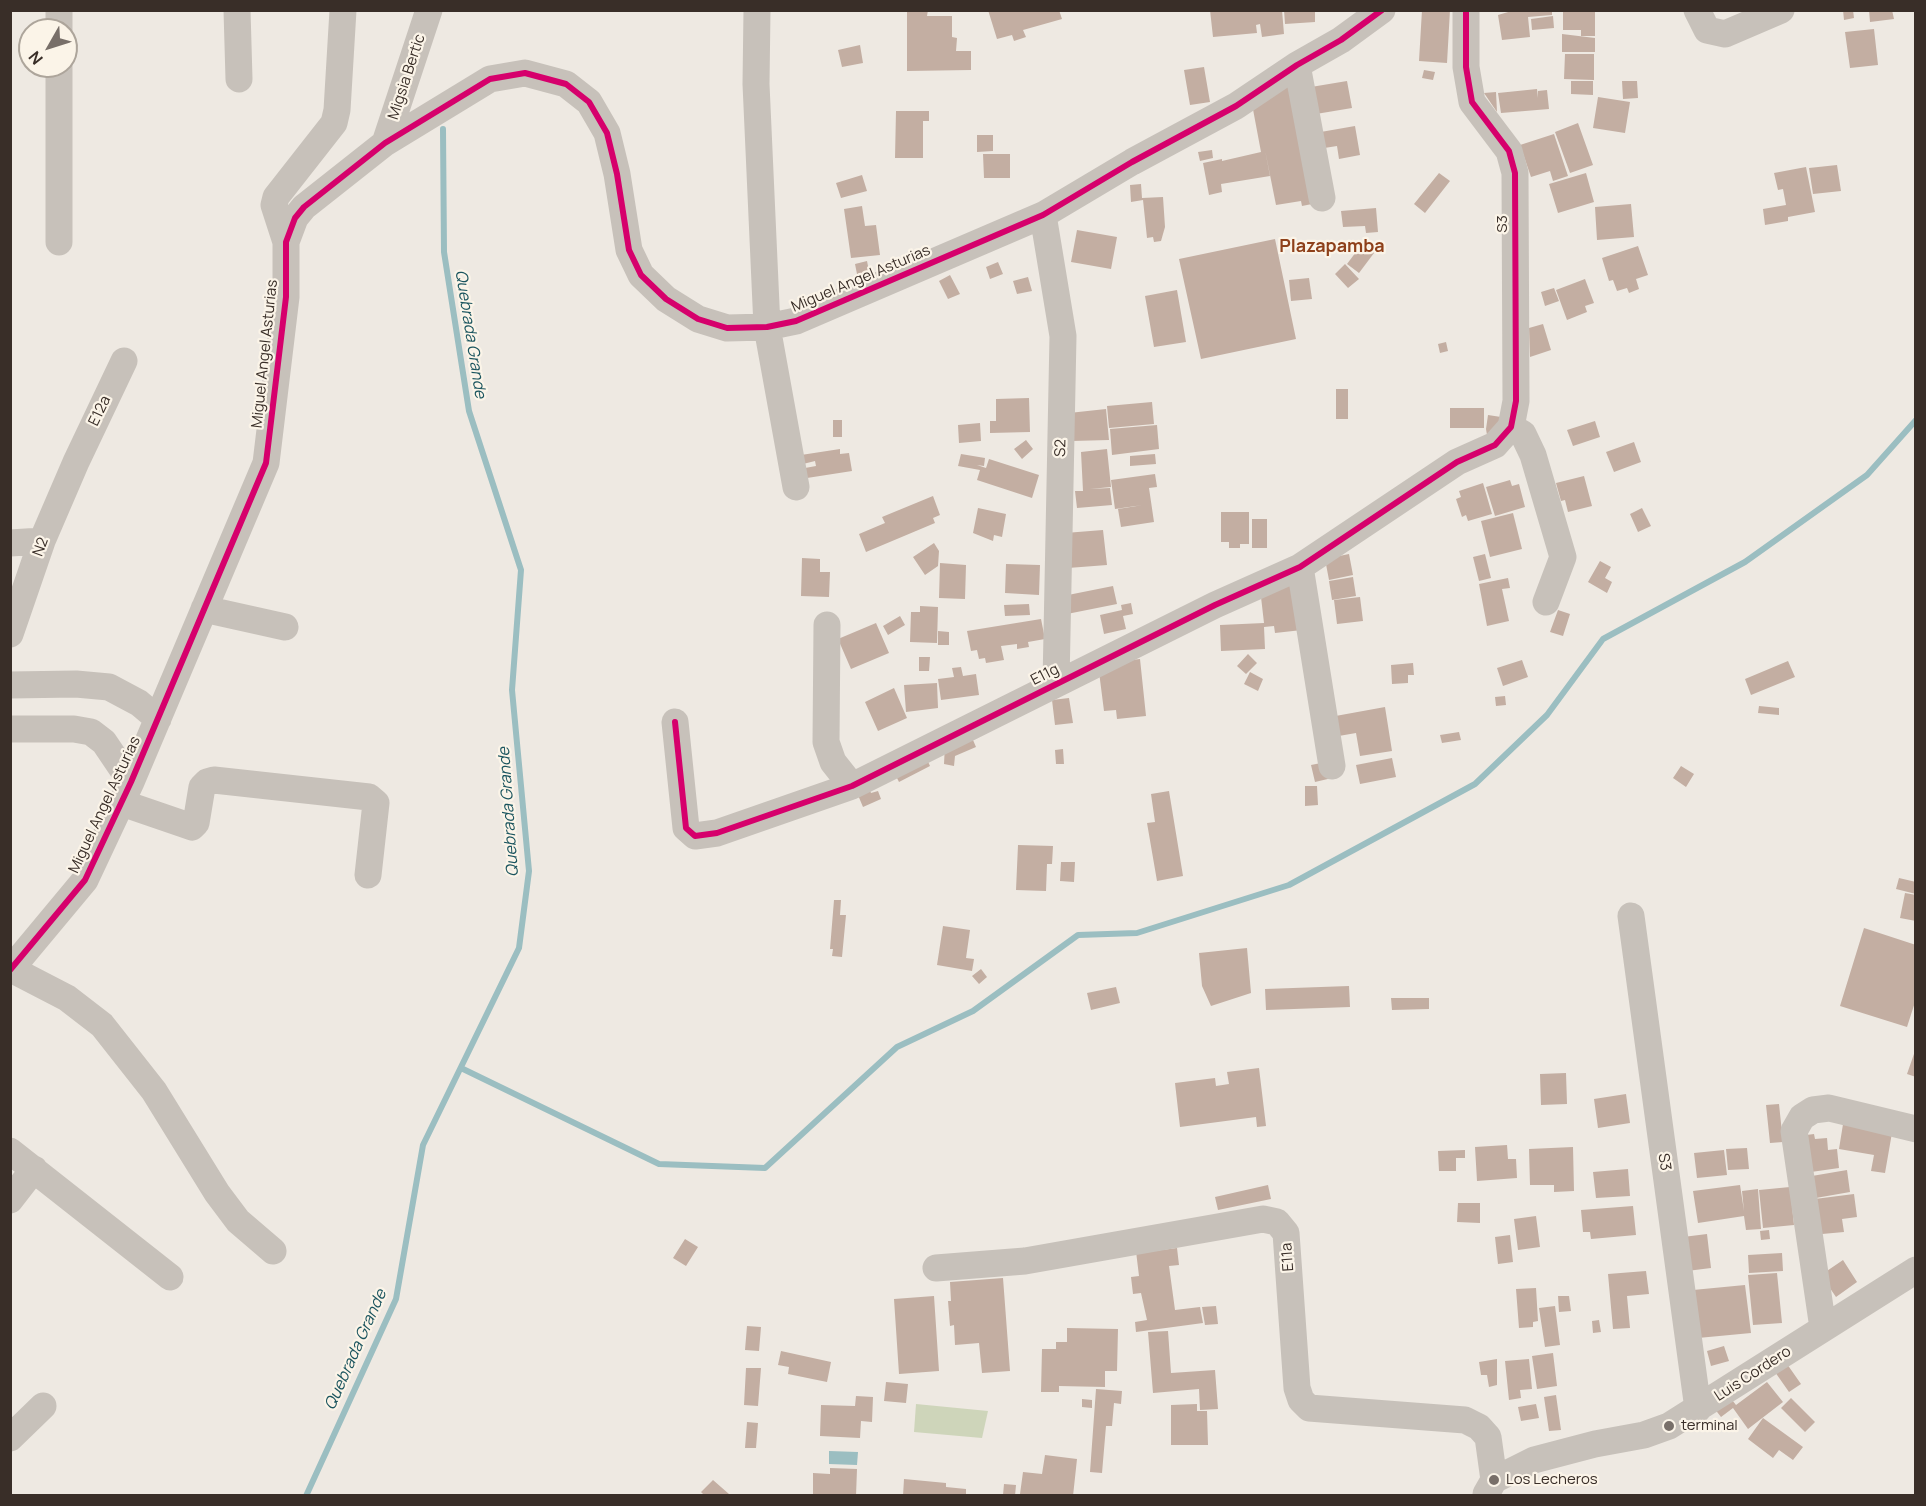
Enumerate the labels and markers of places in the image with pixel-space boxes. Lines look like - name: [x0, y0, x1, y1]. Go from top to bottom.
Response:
- place label: terminal: [1681, 1417, 1738, 1435]
- marker: terminal: [1662, 1419, 1676, 1433]
- place label: Los Lecheros: [1506, 1471, 1598, 1489]
- marker: Los Lecheros: [1487, 1473, 1501, 1487]

